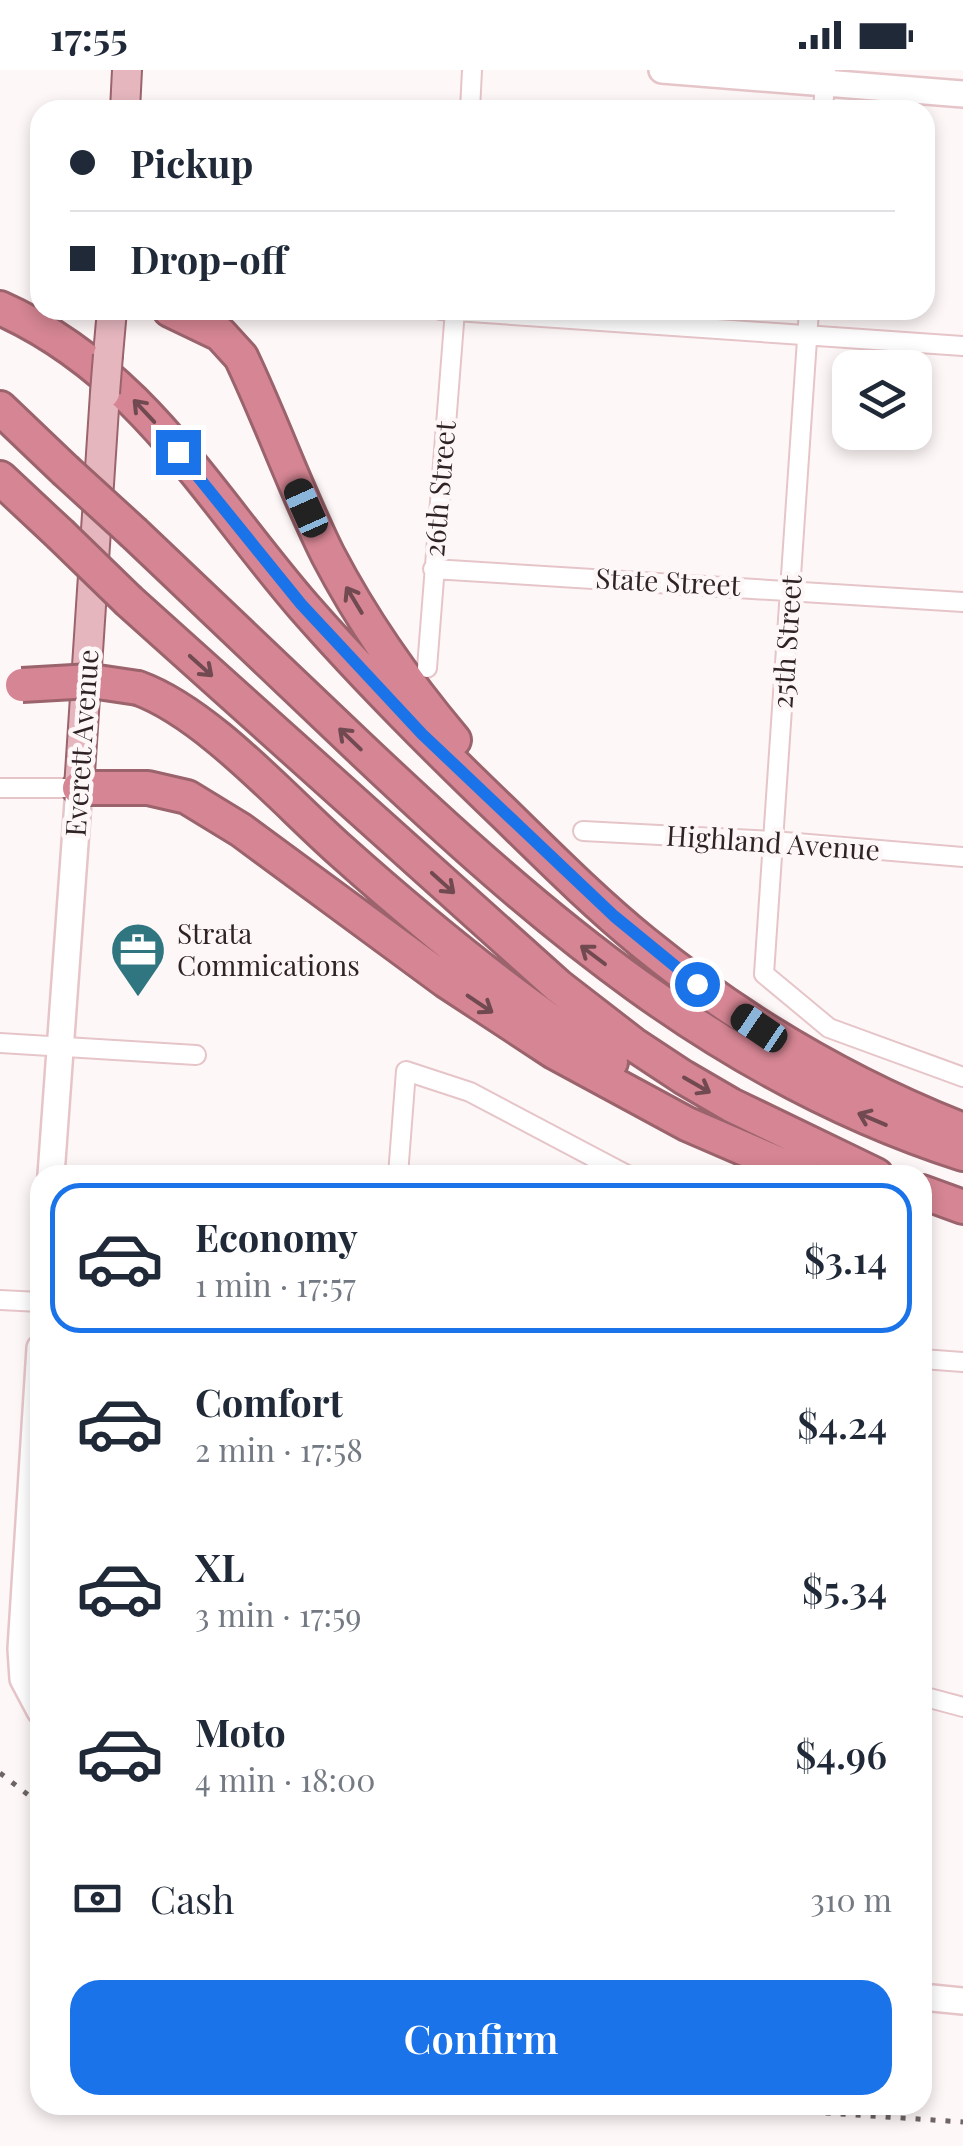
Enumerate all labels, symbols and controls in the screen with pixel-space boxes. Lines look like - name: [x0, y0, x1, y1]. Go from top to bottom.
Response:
- text: 17:55: [50, 10, 128, 61]
- text: Pickup: [130, 137, 253, 188]
- text: Drop-off: [130, 233, 287, 284]
- map controls: [832, 350, 932, 450]
- button: layers: [832, 350, 932, 450]
- one-way arrow: [133, 399, 156, 424]
- street label: 26th Street: [414, 418, 463, 558]
- route end: [156, 430, 201, 475]
- car: [280, 474, 332, 542]
- street label: State Street: [595, 558, 743, 603]
- street label: 25th Street: [762, 573, 809, 710]
- one-way arrow: [343, 586, 363, 615]
- street label: Everett Avenue: [56, 648, 105, 838]
- one-way arrow: [188, 654, 213, 677]
- one-way arrow: [339, 727, 363, 751]
- street label: Highland Avenue: [665, 816, 881, 867]
- one-way arrow: [430, 871, 455, 894]
- place label: Strata Commications: [177, 914, 360, 983]
- office icon: Strata Commications: [108, 920, 168, 999]
- one-way arrow: [580, 944, 607, 965]
- route start: [675, 962, 720, 1007]
- one-way arrow: [465, 993, 493, 1014]
- car: [726, 999, 792, 1057]
- one-way arrow: [682, 1076, 711, 1096]
- one-way arrow: [857, 1108, 888, 1126]
- text: Economy: [195, 1211, 358, 1262]
- icon: car: [75, 1213, 165, 1303]
- text: $3.14: [804, 1233, 887, 1284]
- text: 1 min · 17:57: [195, 1262, 356, 1305]
- text: Comfort: [195, 1376, 343, 1427]
- icon: car: [75, 1378, 165, 1468]
- text: $4.24: [797, 1398, 887, 1449]
- text: 2 min · 17:58: [195, 1427, 363, 1470]
- text: XL: [195, 1541, 244, 1592]
- icon: car: [75, 1543, 165, 1633]
- text: $5.34: [802, 1563, 887, 1614]
- text: 3 min · 17:59: [195, 1592, 362, 1635]
- text: Moto: [195, 1706, 286, 1757]
- icon: car: [75, 1708, 165, 1798]
- text: $4.96: [795, 1728, 887, 1779]
- text: 4 min · 18:00: [195, 1757, 375, 1800]
- icon: cash: [70, 1871, 125, 1926]
- text: Cash: [150, 1873, 234, 1924]
- text: 310 m: [810, 1877, 892, 1920]
- button: Confirm: [70, 1980, 892, 2095]

